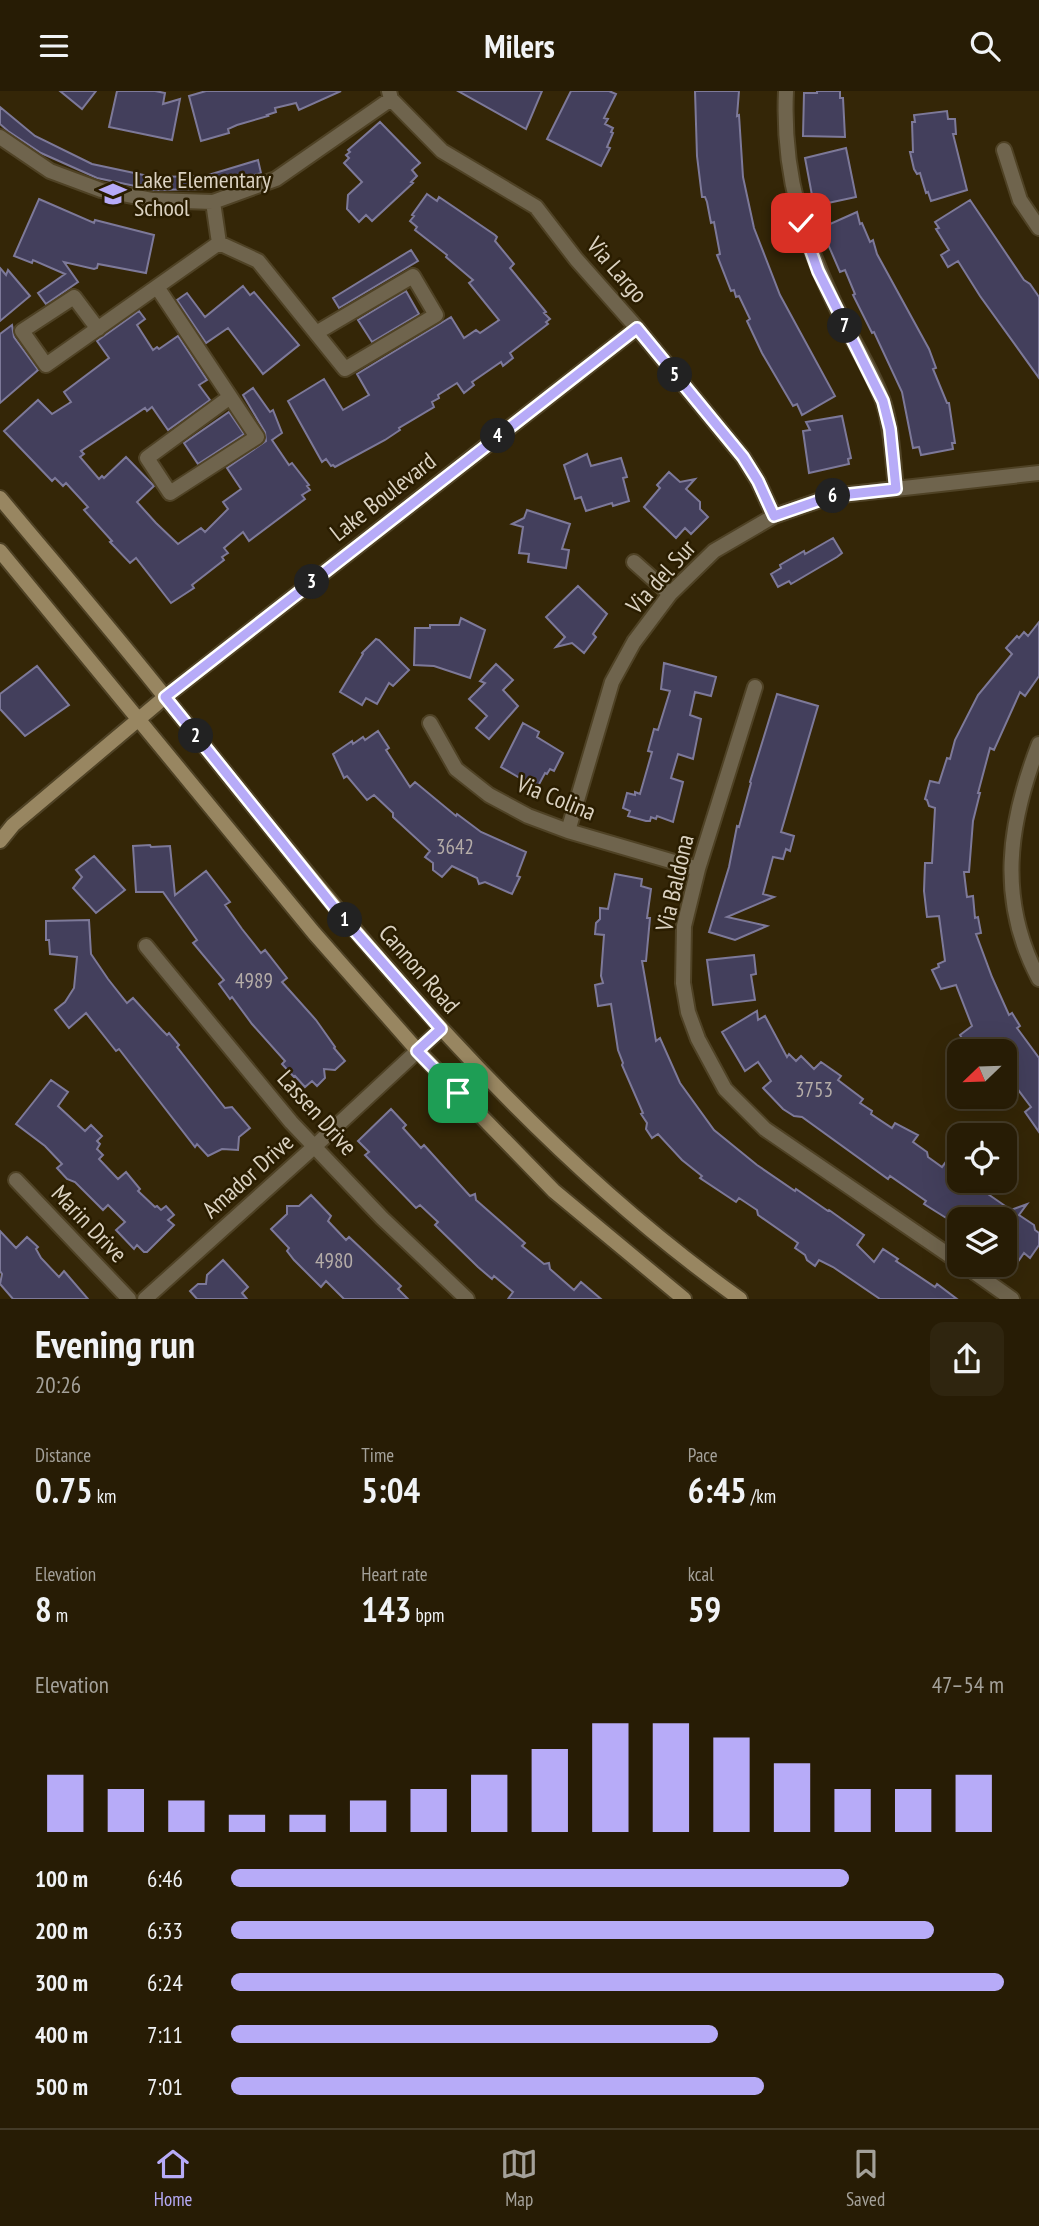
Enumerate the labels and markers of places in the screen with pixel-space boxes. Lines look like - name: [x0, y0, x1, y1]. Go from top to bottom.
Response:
- place label: Lake Elementary School: [134, 164, 271, 223]
- school or university icon: Lake Elementary School: [98, 179, 128, 209]
- pin: [771, 193, 831, 253]
- pin: 7: [828, 309, 862, 343]
- pin: 5: [658, 357, 692, 393]
- pin: 4: [480, 419, 516, 453]
- pin: 6: [816, 479, 850, 513]
- pin: 3: [294, 565, 330, 599]
- pin: 2: [178, 719, 214, 753]
- pin: 1: [328, 903, 362, 937]
- pin: [428, 1063, 488, 1123]

